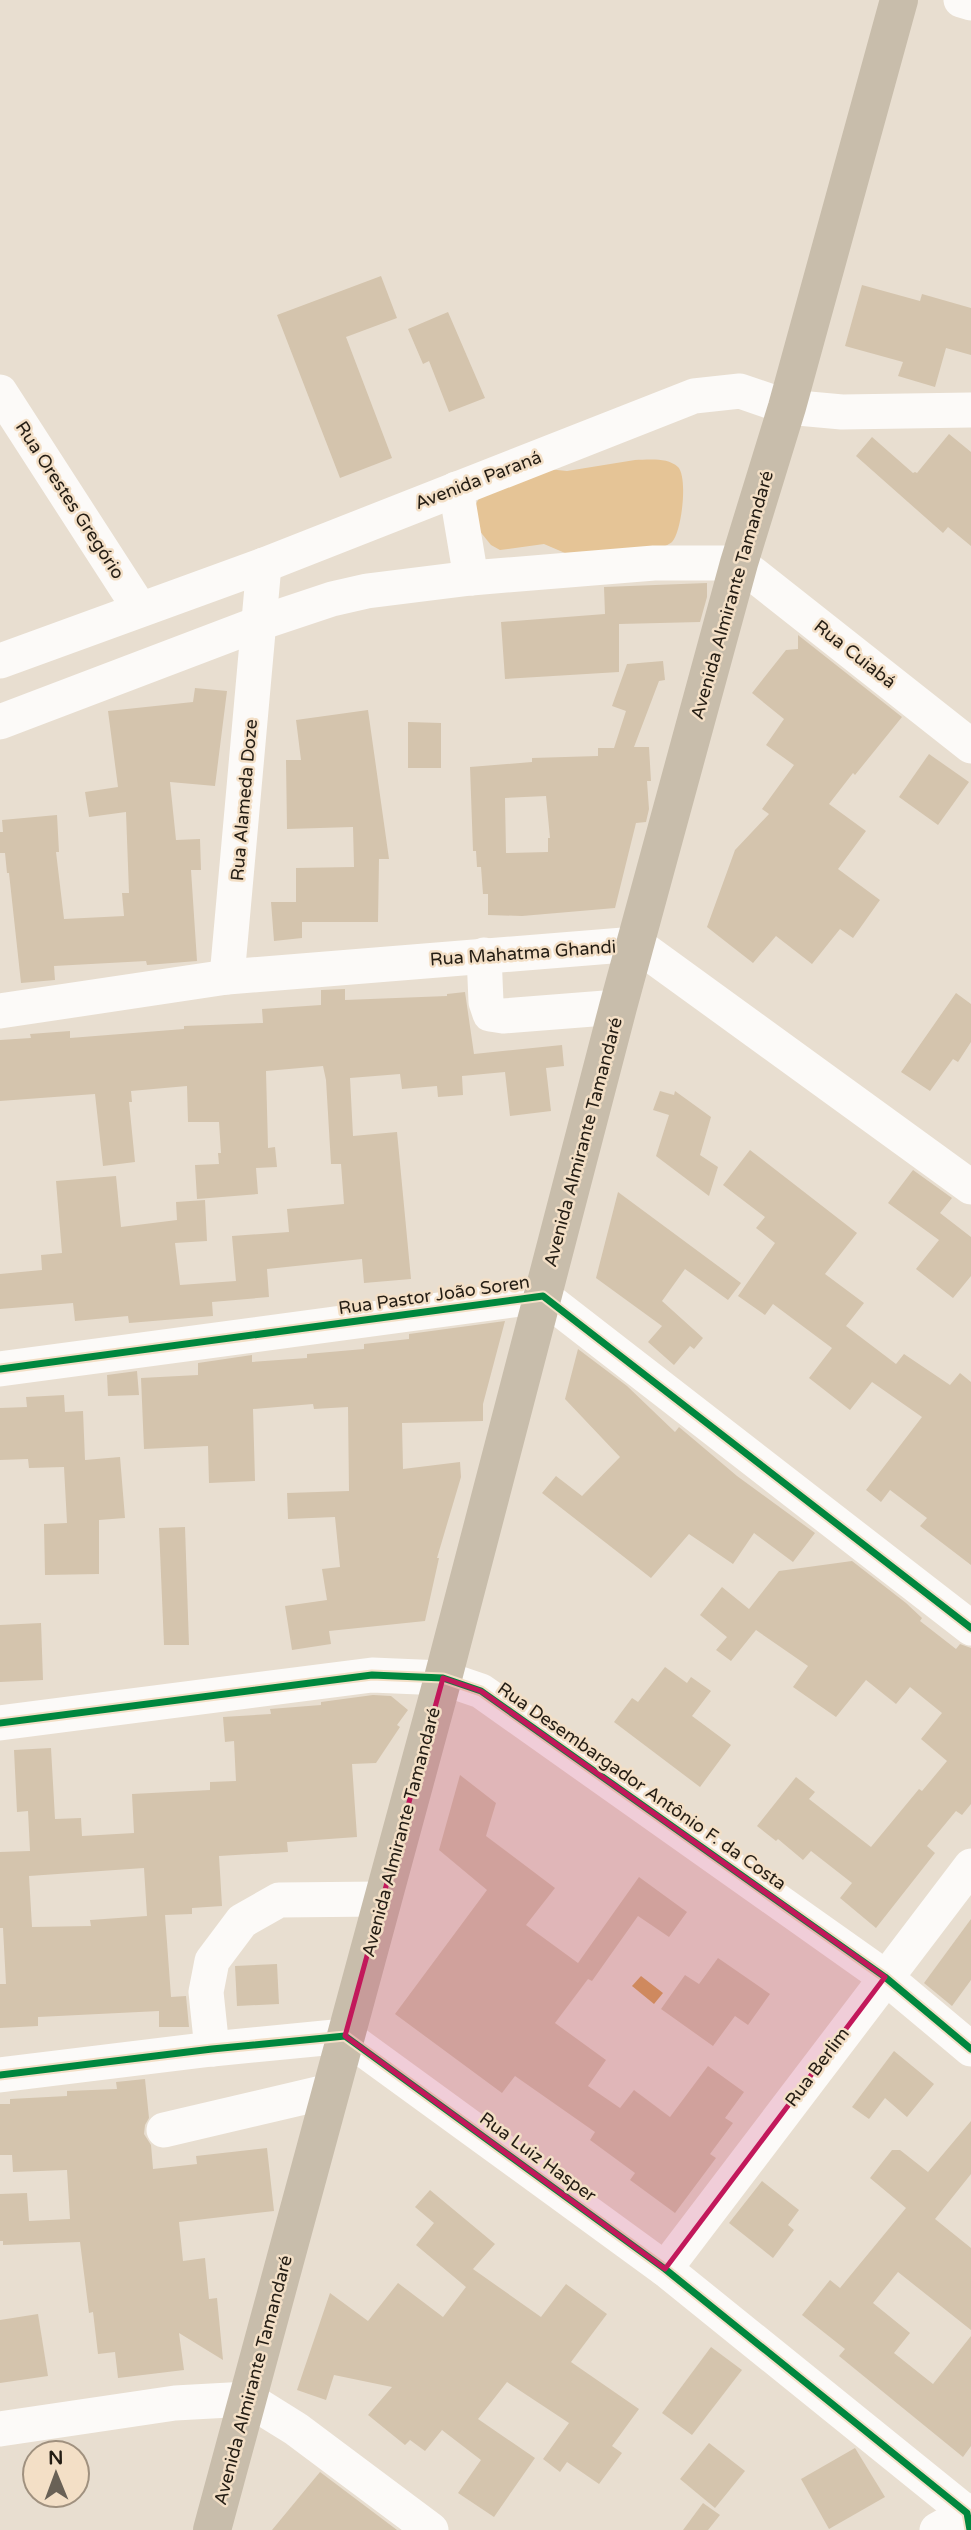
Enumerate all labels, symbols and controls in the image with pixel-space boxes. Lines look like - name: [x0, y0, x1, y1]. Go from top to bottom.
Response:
- street label: Rua Orestes Gregório: [11, 417, 129, 583]
- street label: Avenida Paraná: [412, 446, 544, 514]
- street label: Avenida Almirante Tamandaré: [686, 468, 778, 722]
- street label: Rua Cuiabá: [810, 615, 900, 693]
- street label: Rua Alameda Doze: [226, 718, 262, 882]
- street label: Rua Mahatma Ghandi: [429, 936, 617, 970]
- street label: Avenida Almirante Tamandaré: [539, 1015, 627, 1269]
- street label: Rua Pastor João Soren: [337, 1271, 531, 1319]
- street label: Rua Desembargador Antônio F. da Costa: [493, 1677, 791, 1895]
- street label: Avenida Almirante Tamandaré: [357, 1705, 445, 1959]
- street label: Rua Berlim: [780, 2023, 854, 2111]
- street label: Rua Luiz Hasper: [475, 2107, 601, 2207]
- street label: Avenida Almirante Tamandaré: [209, 2253, 297, 2507]
- north arrow: [21, 2439, 91, 2509]
- text: N: [48, 2447, 64, 2469]

